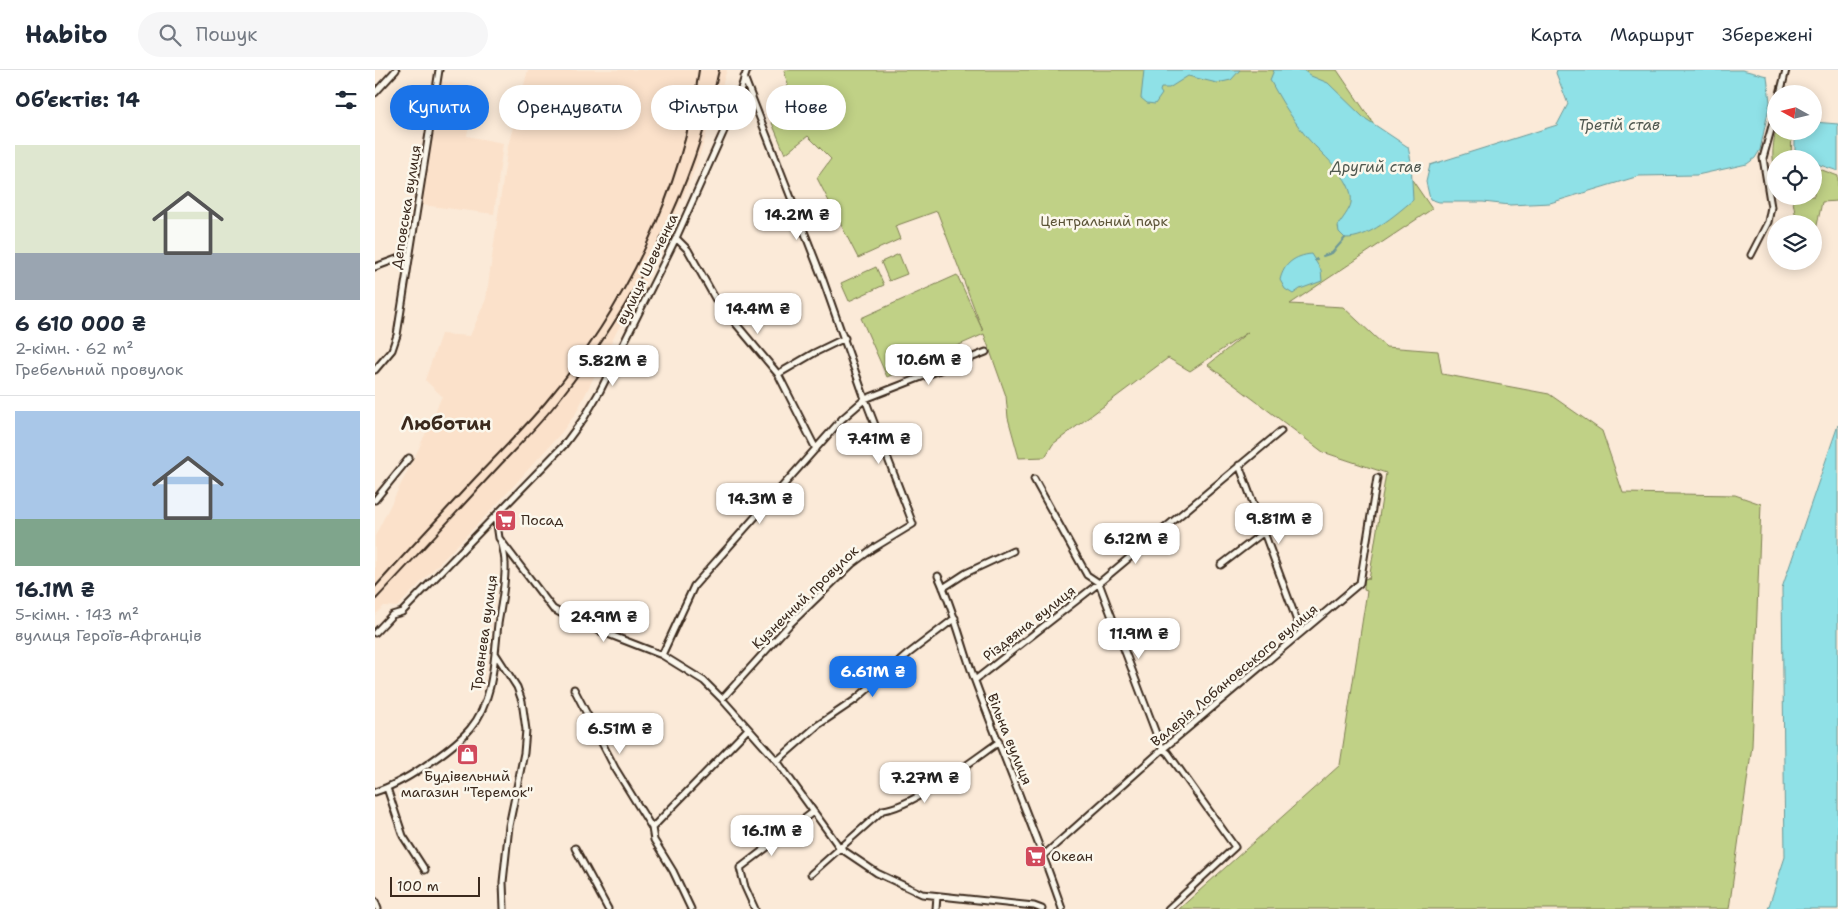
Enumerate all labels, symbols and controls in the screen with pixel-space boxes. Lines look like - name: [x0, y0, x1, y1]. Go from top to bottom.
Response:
- search box: [138, 12, 488, 57]
- text: Habito: [25, 19, 108, 51]
- icon: search: [156, 21, 184, 49]
- text: Пошук: [196, 22, 257, 47]
- text: Карта: [1530, 23, 1582, 47]
- text: Маршрут: [1610, 23, 1694, 47]
- text: Збережені: [1722, 23, 1813, 47]
- chip: Купити: [390, 85, 489, 130]
- chip: Орендувати: [499, 85, 641, 130]
- chip: Фільтри: [651, 85, 756, 130]
- chip: Нове: [766, 85, 846, 130]
- north arrow: [1767, 85, 1823, 140]
- map controls: [1767, 85, 1822, 270]
- text: Об’єктів: 14: [15, 86, 140, 114]
- icon: filters: [332, 86, 360, 114]
- water label: Третій став: [1578, 115, 1660, 135]
- street label: Деповська вулиця: [387, 144, 425, 270]
- button: locate: [1767, 150, 1822, 205]
- water label: Другий став: [1330, 157, 1421, 177]
- icon: home: [143, 178, 233, 268]
- pin: 14.2M ₴: [751, 198, 843, 241]
- text: 14.2M ₴: [764, 204, 830, 225]
- street label: вулиця Шевченка: [612, 210, 682, 328]
- park label: Центральний парк: [1040, 212, 1168, 230]
- button: layers: [1767, 215, 1822, 270]
- pin: 14.4M ₴: [712, 292, 804, 335]
- text: 14.4M ₴: [726, 298, 790, 319]
- text: 6 610 000 ₴: [15, 310, 146, 338]
- text: 2-кімн. · 62 m²: [15, 338, 134, 359]
- pin: 5.82M ₴: [567, 344, 659, 387]
- pin: 10.6M ₴: [883, 344, 975, 386]
- text: 10.6M ₴: [896, 349, 962, 370]
- text: 5.82M ₴: [579, 350, 647, 371]
- text: Гребельний провулок: [15, 359, 183, 380]
- district label: Люботин: [401, 411, 491, 436]
- pin: 7.41M ₴: [833, 422, 925, 465]
- text: 7.41M ₴: [847, 428, 911, 449]
- icon: home: [143, 443, 233, 533]
- pin: 14.3M ₴: [714, 482, 806, 525]
- text: 14.3M ₴: [727, 488, 793, 509]
- pin: 9.81M ₴: [1233, 502, 1325, 545]
- supermarket icon: Посад: [493, 508, 517, 532]
- text: 9.81M ₴: [1246, 508, 1312, 529]
- place label: Посад: [521, 511, 564, 529]
- pin: 6.12M ₴: [1090, 522, 1182, 565]
- text: 6.12M ₴: [1104, 528, 1168, 549]
- street label: Кузнечний провулок: [748, 541, 863, 653]
- street label: Травнева вулиця: [467, 574, 501, 692]
- text: 16.1M ₴: [15, 576, 95, 604]
- street label: Різдвяна вулиця: [979, 581, 1079, 665]
- pin: 24.9M ₴: [558, 600, 650, 643]
- street label: Валерія Лобановського вулиця: [1147, 600, 1321, 750]
- text: 5-кімн. · 143 m²: [15, 604, 139, 625]
- text: 24.9M ₴: [570, 606, 638, 627]
- pin: 11.9M ₴: [1093, 618, 1185, 660]
- text: 11.9M ₴: [1109, 623, 1169, 644]
- text: вулиця Героїв-Афганців: [15, 625, 202, 646]
- pin: 6.61M ₴: [827, 656, 919, 698]
- text: 6.61M ₴: [840, 661, 906, 682]
- street label: Вільна вулиця: [983, 691, 1037, 787]
- pin: 6.51M ₴: [574, 712, 666, 755]
- text: 6.51M ₴: [588, 718, 652, 739]
- shop icon: Будівельний магазин "Теремок": [455, 742, 479, 766]
- pin: 7.27M ₴: [879, 762, 971, 804]
- place label: Будівельний магазин "Теремок": [401, 767, 533, 801]
- text: 7.27M ₴: [891, 767, 959, 788]
- pin: 16.1M ₴: [726, 814, 818, 857]
- text: 16.1M ₴: [742, 820, 802, 841]
- supermarket icon: Океан: [1023, 844, 1047, 868]
- place label: Океан: [1051, 847, 1093, 865]
- scale bar: [390, 874, 480, 897]
- text: 100 m: [397, 877, 439, 895]

